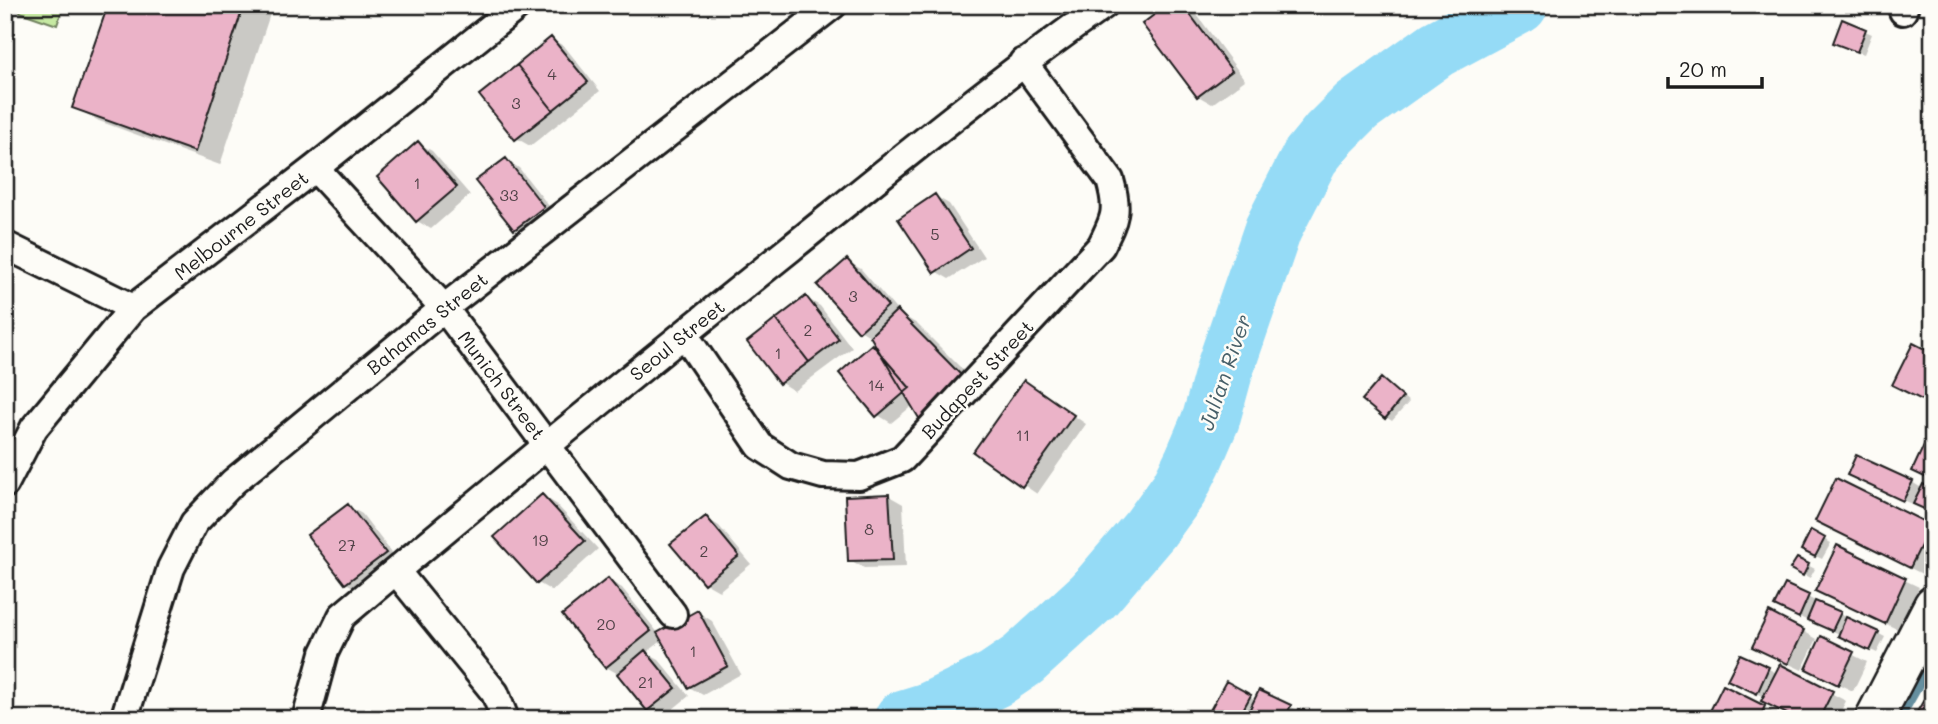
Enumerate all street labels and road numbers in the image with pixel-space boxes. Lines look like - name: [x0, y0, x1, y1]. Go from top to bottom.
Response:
- street label: Melbourne Street: [169, 165, 313, 285]
- street label: Bahamas Street: [361, 266, 493, 380]
- street label: Seoul Street: [624, 294, 730, 386]
- street label: Budapest Street: [915, 314, 1039, 444]
- street label: Munich Street: [453, 325, 551, 445]

